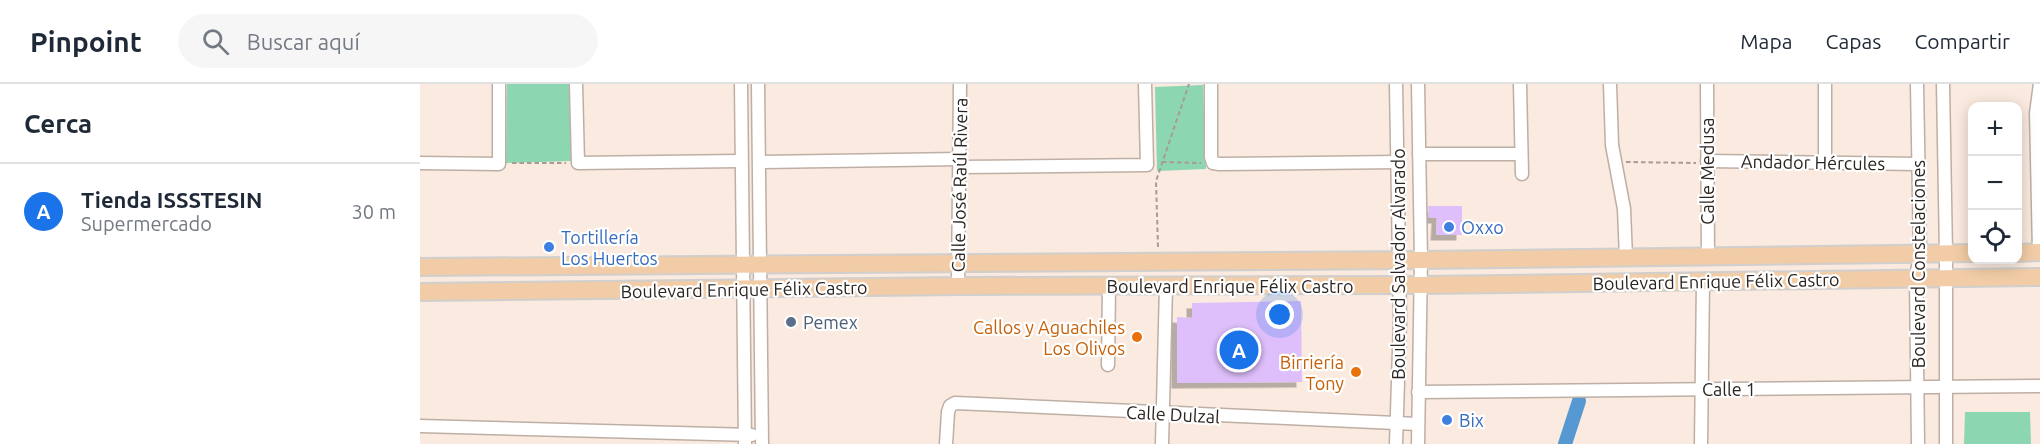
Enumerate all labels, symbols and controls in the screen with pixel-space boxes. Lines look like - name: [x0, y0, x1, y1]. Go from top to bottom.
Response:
- search box: [178, 14, 598, 68]
- icon: search: [199, 25, 232, 58]
- text: Pinpoint: [30, 26, 142, 57]
- text: Buscar aquí: [247, 29, 360, 54]
- text: Mapa: [1740, 29, 1792, 53]
- text: Capas: [1825, 29, 1881, 53]
- text: Compartir: [1914, 29, 2010, 53]
- street label: Calle José Raúl Rivera: [947, 97, 971, 273]
- map controls: [1968, 102, 2022, 264]
- button: +: [1968, 102, 2022, 156]
- text: Cerca: [24, 109, 92, 138]
- street label: Calle Medusa: [1697, 117, 1717, 225]
- street label: Boulevard Salvador Alvarado: [1388, 148, 1408, 380]
- street label: Andador Hércules: [1741, 151, 1885, 173]
- button: −: [1968, 156, 2022, 210]
- street label: Boulevard Constelaciones: [1908, 160, 1928, 368]
- text: Tienda ISSSTESIN: [81, 187, 262, 212]
- text: A: [36, 200, 51, 223]
- text: 30 m: [352, 200, 396, 223]
- button: locate: [1968, 210, 2022, 264]
- text: Supermercado: [81, 212, 212, 235]
- place label: Oxxo: [1461, 217, 1504, 237]
- marker: Oxxo: [1442, 220, 1456, 234]
- place label: Tortillería Los Huertos: [561, 227, 658, 268]
- marker: Tortillería Los Huertos: [542, 240, 556, 254]
- street label: Boulevard Enrique Félix Castro: [1592, 269, 1840, 293]
- street label: Boulevard Enrique Félix Castro: [1106, 276, 1354, 296]
- street label: Boulevard Enrique Félix Castro: [620, 277, 868, 301]
- your location: [1265, 300, 1294, 329]
- place label: Pemex: [803, 312, 858, 332]
- marker: Pemex: [784, 315, 798, 329]
- place label: Callos y Aguachiles Los Olivos: [973, 317, 1125, 358]
- pin: A: [1220, 328, 1258, 372]
- marker: Callos y Aguachiles Los Olivos: [1130, 330, 1144, 344]
- place label: Birriería Tony: [1280, 352, 1344, 393]
- marker: Birriería Tony: [1349, 365, 1363, 379]
- street label: Calle 1: [1702, 379, 1756, 399]
- street label: Calle Dulzal: [1126, 402, 1221, 426]
- place label: Bix: [1459, 410, 1484, 430]
- marker: Bix: [1440, 413, 1454, 427]

